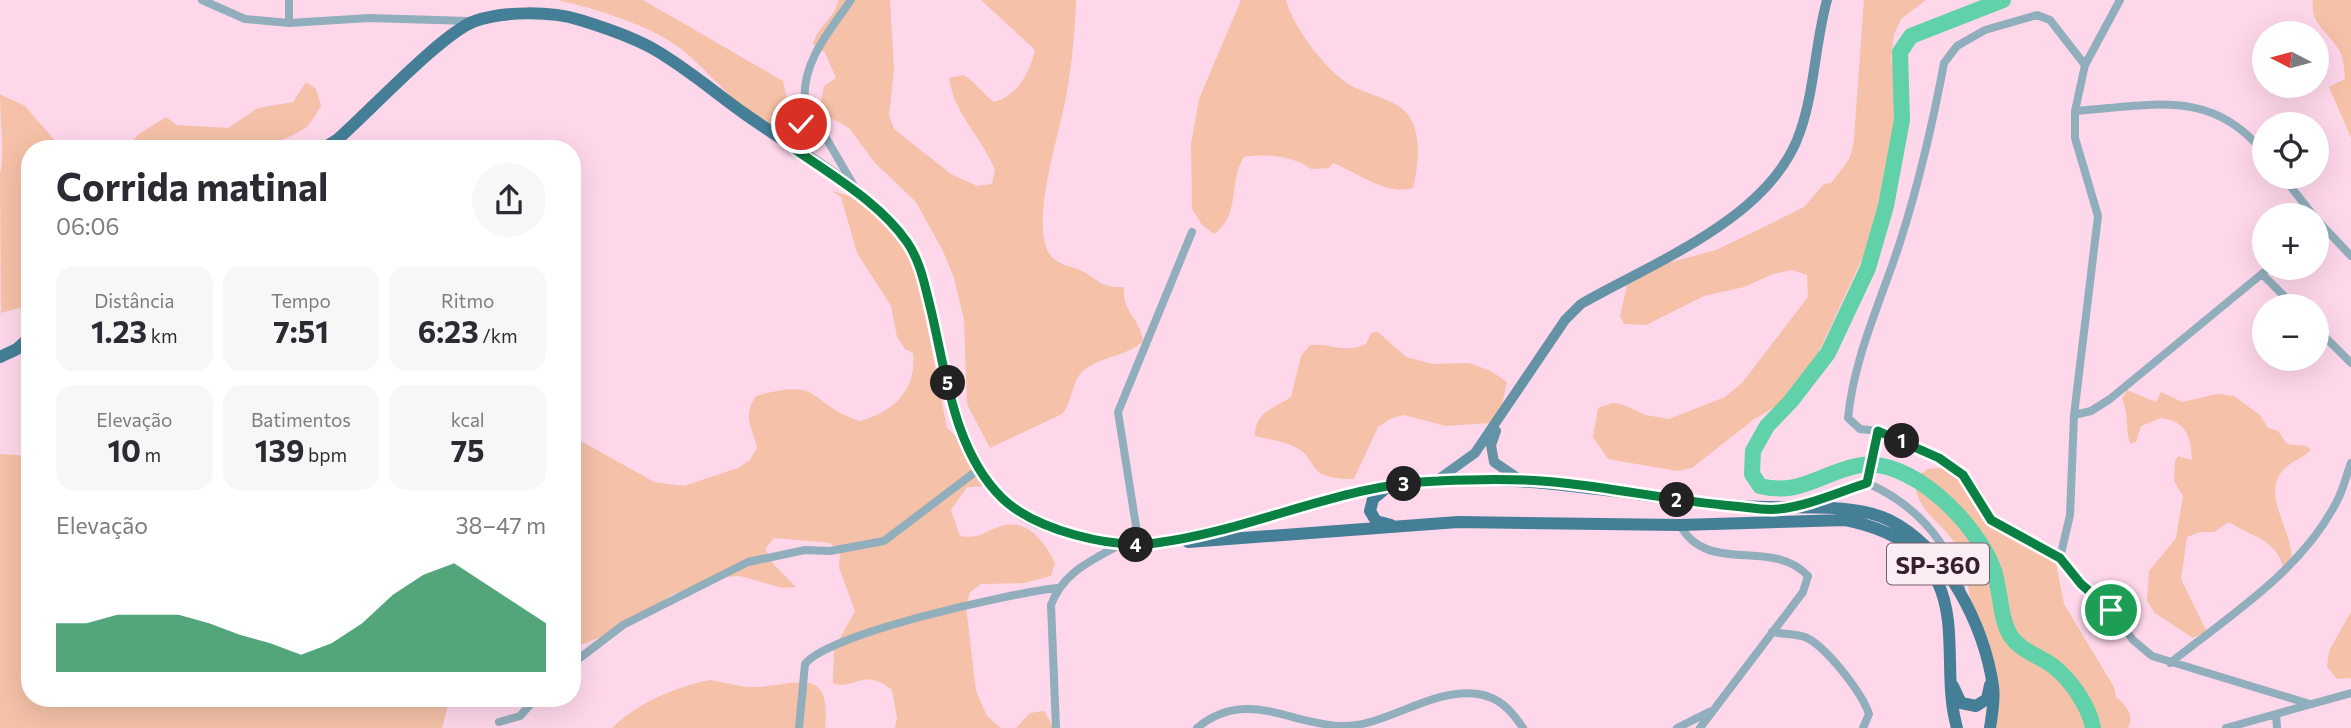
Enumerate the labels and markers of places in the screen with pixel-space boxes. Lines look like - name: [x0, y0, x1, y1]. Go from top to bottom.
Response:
- pin: [771, 94, 831, 154]
- pin: 5: [930, 366, 965, 400]
- pin: 1: [1884, 424, 1920, 458]
- pin: 3: [1386, 466, 1422, 502]
- pin: 2: [1660, 482, 1694, 518]
- pin: 4: [1118, 528, 1154, 562]
- pin: [2081, 580, 2141, 640]

